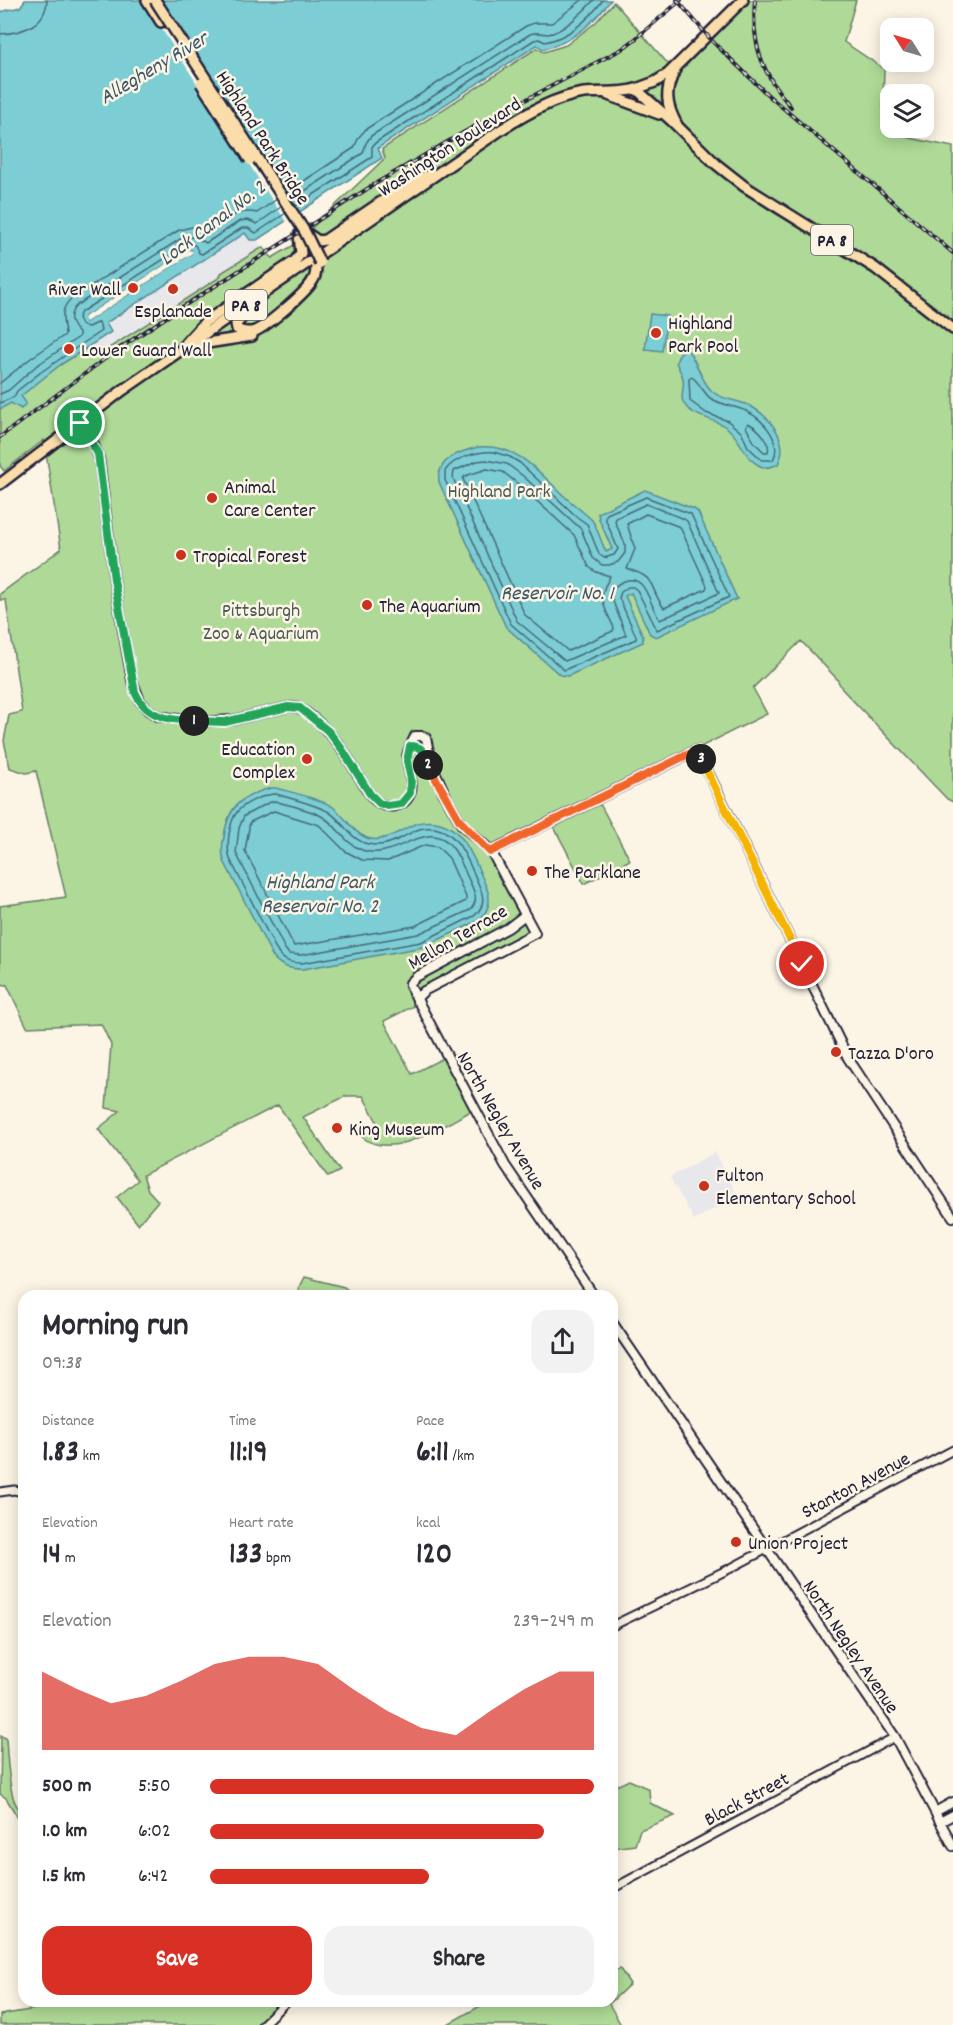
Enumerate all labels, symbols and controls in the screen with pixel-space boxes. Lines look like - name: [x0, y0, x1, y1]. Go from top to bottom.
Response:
- north arrow: [880, 18, 934, 72]
- map controls: [880, 18, 934, 138]
- water label: Allegheny River: [95, 24, 216, 114]
- street label: Highland Park Bridge: [207, 66, 316, 212]
- button: layers: [880, 84, 934, 138]
- street label: Washington Boulevard: [374, 92, 528, 205]
- water label: Lock Canal No. 2: [154, 174, 274, 274]
- road number: PA 8: [811, 225, 853, 255]
- place label: River Wall: [48, 277, 121, 305]
- marker: River Wall: [126, 281, 140, 295]
- marker: Esplanade: [166, 282, 180, 296]
- road number: PA 8: [225, 290, 267, 320]
- place label: Esplanade: [134, 299, 212, 327]
- place label: Highland Park Pool: [668, 311, 739, 362]
- marker: Highland Park Pool: [649, 326, 663, 340]
- place label: Lower Guard Wall: [81, 338, 212, 366]
- marker: Lower Guard Wall: [62, 342, 76, 356]
- pin: [54, 397, 105, 448]
- icon: arrive: [63, 406, 96, 439]
- place label: Animal Care Center: [224, 475, 316, 526]
- park label: Highland Park: [447, 479, 551, 507]
- marker: Animal Care Center: [205, 491, 219, 505]
- place label: Tropical Forest: [193, 544, 307, 572]
- marker: Tropical Forest: [174, 548, 188, 562]
- water label: Reservoir No. 1: [501, 580, 616, 610]
- place label: The Aquarium: [379, 594, 481, 622]
- park label: Pittsburgh Zoo & Aquarium: [203, 598, 319, 649]
- marker: The Aquarium: [360, 598, 374, 612]
- pin: 1: [179, 706, 209, 736]
- text: 1: [192, 709, 196, 732]
- place label: Education Complex: [221, 737, 296, 788]
- pin: 3: [686, 744, 716, 774]
- text: 3: [697, 747, 705, 770]
- pin: 2: [413, 750, 443, 780]
- marker: Education Complex: [300, 752, 314, 766]
- text: 2: [425, 753, 432, 776]
- place label: The Parklane: [544, 860, 641, 888]
- marker: The Parklane: [525, 864, 539, 878]
- water label: Highland Park Reservoir No. 2: [261, 869, 379, 923]
- street label: Mellon Terrace: [404, 899, 514, 978]
- pin: [776, 938, 827, 989]
- icon: check: [785, 947, 818, 980]
- place label: Tazza D'oro: [848, 1041, 934, 1069]
- marker: Tazza D'oro: [829, 1045, 843, 1059]
- street label: North Negley Avenue: [448, 1047, 551, 1196]
- place label: King Museum: [349, 1117, 444, 1145]
- marker: King Museum: [330, 1121, 344, 1135]
- place label: Fulton Elementary School: [716, 1163, 856, 1214]
- marker: Fulton Elementary School: [697, 1179, 711, 1193]
- text: Morning run: [42, 1304, 189, 1351]
- button: share: [531, 1310, 594, 1373]
- text: 09:38: [42, 1350, 82, 1378]
- text: Distance: [42, 1410, 94, 1433]
- text: Time: [229, 1410, 256, 1433]
- text: Pace: [416, 1410, 444, 1433]
- text: 1.83: [42, 1433, 79, 1476]
- text: 11:19: [229, 1433, 267, 1476]
- text: 6:11: [416, 1433, 449, 1476]
- text: km: [79, 1445, 100, 1468]
- text: /km: [449, 1445, 475, 1468]
- street label: Stanton Avenue: [797, 1446, 916, 1527]
- text: Elevation: [42, 1512, 98, 1535]
- text: Heart rate: [229, 1512, 294, 1535]
- text: kcal: [416, 1512, 440, 1535]
- place label: Union Project: [748, 1531, 848, 1559]
- text: 14: [42, 1535, 61, 1578]
- text: 133: [229, 1535, 262, 1578]
- text: 120: [416, 1535, 452, 1578]
- marker: Union Project: [729, 1535, 743, 1549]
- text: m: [61, 1547, 76, 1570]
- text: bpm: [262, 1547, 291, 1570]
- street label: North Negley Avenue: [794, 1575, 905, 1720]
- text: Elevation: [42, 1608, 112, 1636]
- text: 239–249 m: [513, 1608, 594, 1636]
- street label: Black Street: [700, 1766, 795, 1835]
- text: 500 m: [42, 1773, 91, 1801]
- text: 5:50: [138, 1773, 171, 1801]
- text: 1.0 km: [42, 1818, 87, 1846]
- text: 6:02: [138, 1818, 171, 1846]
- text: 1.5 km: [42, 1863, 85, 1891]
- text: 6:42: [138, 1863, 168, 1891]
- button: Save: [42, 1926, 312, 1995]
- button: Share: [324, 1926, 594, 1995]

